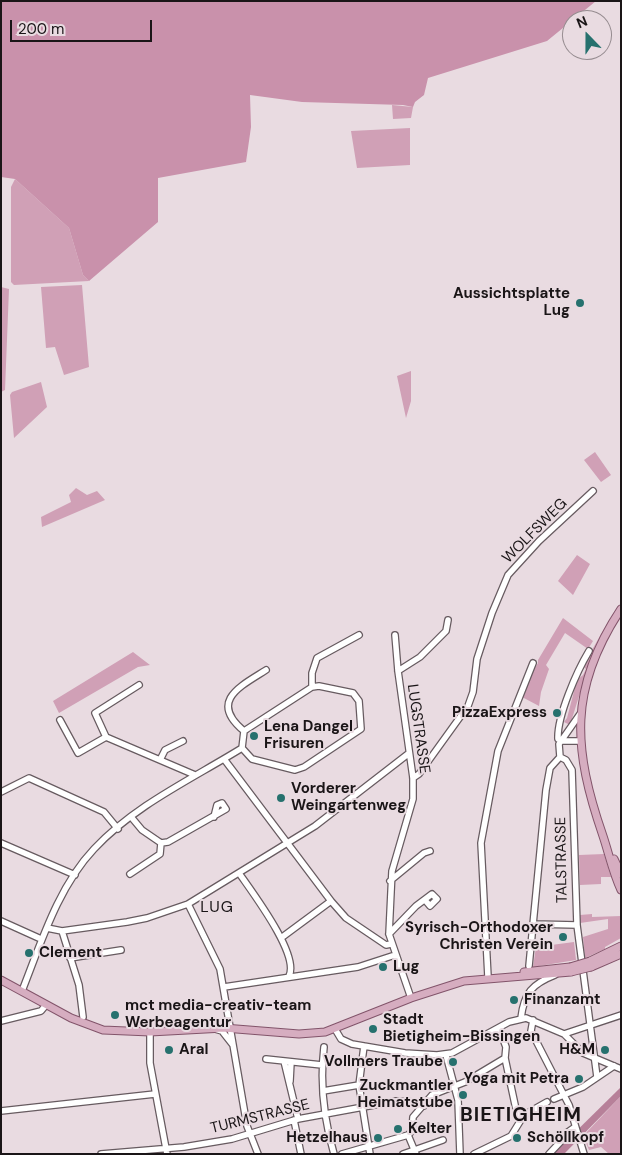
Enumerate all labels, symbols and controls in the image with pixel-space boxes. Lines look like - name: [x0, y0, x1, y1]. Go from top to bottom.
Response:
- scale bar: [12, 10, 155, 42]
- north arrow: [562, 10, 612, 60]
- text: N: [574, 12, 590, 32]
- text: 200 m: [18, 19, 64, 39]
- place label: Aussichtsplatte Lug: [453, 285, 570, 320]
- marker: Aussichtsplatte Lug: [574, 297, 586, 309]
- street label: WOLFSWEG: [499, 495, 571, 567]
- street label: LUGSTRASSE: [403, 683, 433, 775]
- place label: PizzaExpress: [452, 704, 547, 722]
- marker: PizzaExpress: [551, 707, 563, 719]
- place label: Lena Dangel Frisuren: [264, 718, 353, 753]
- marker: Lena Dangel Frisuren: [248, 730, 260, 742]
- place label: Vorderer Weingartenweg: [291, 780, 406, 815]
- marker: Vorderer Weingartenweg: [275, 792, 287, 804]
- street label: TALSTRASSE: [552, 817, 572, 903]
- district label: LUG: [200, 898, 234, 918]
- place label: Syrisch-Orthodoxer Christen Verein: [405, 919, 553, 954]
- marker: Syrisch-Orthodoxer Christen Verein: [557, 931, 569, 943]
- place label: Clement: [39, 944, 102, 962]
- marker: Clement: [23, 947, 35, 959]
- place label: Lug: [393, 958, 420, 976]
- marker: Lug: [377, 961, 389, 973]
- place label: Finanzamt: [524, 991, 600, 1009]
- marker: Finanzamt: [508, 994, 520, 1006]
- place label: mct media-creativ-team Werbeagentur: [125, 997, 311, 1032]
- marker: mct media-creativ-team Werbeagentur: [109, 1009, 121, 1021]
- place label: Stadt Bietigheim-Bissingen: [383, 1011, 540, 1046]
- marker: Stadt Bietigheim-Bissingen: [367, 1023, 379, 1035]
- place label: Aral: [179, 1041, 209, 1059]
- place label: H&M: [559, 1041, 595, 1059]
- marker: Aral: [163, 1044, 175, 1056]
- marker: H&M: [599, 1044, 611, 1056]
- place label: Vollmers Traube: [324, 1053, 443, 1071]
- marker: Vollmers Traube: [447, 1056, 459, 1068]
- place label: Yoga mit Petra: [463, 1070, 569, 1088]
- marker: Yoga mit Petra: [573, 1073, 585, 1085]
- place label: Zuckmantler Heimatstube: [357, 1077, 453, 1112]
- marker: Zuckmantler Heimatstube: [457, 1089, 469, 1101]
- street label: TURMSTRASSE: [209, 1096, 311, 1138]
- district label: BIETIGHEIM: [459, 1104, 583, 1128]
- place label: Kelter: [408, 1120, 452, 1138]
- marker: Kelter: [392, 1123, 404, 1135]
- place label: Hetzelhaus: [286, 1129, 368, 1147]
- place label: Schöllkopf: [527, 1129, 604, 1147]
- marker: Hetzelhaus: [372, 1132, 384, 1144]
- marker: Schöllkopf: [511, 1132, 523, 1144]

